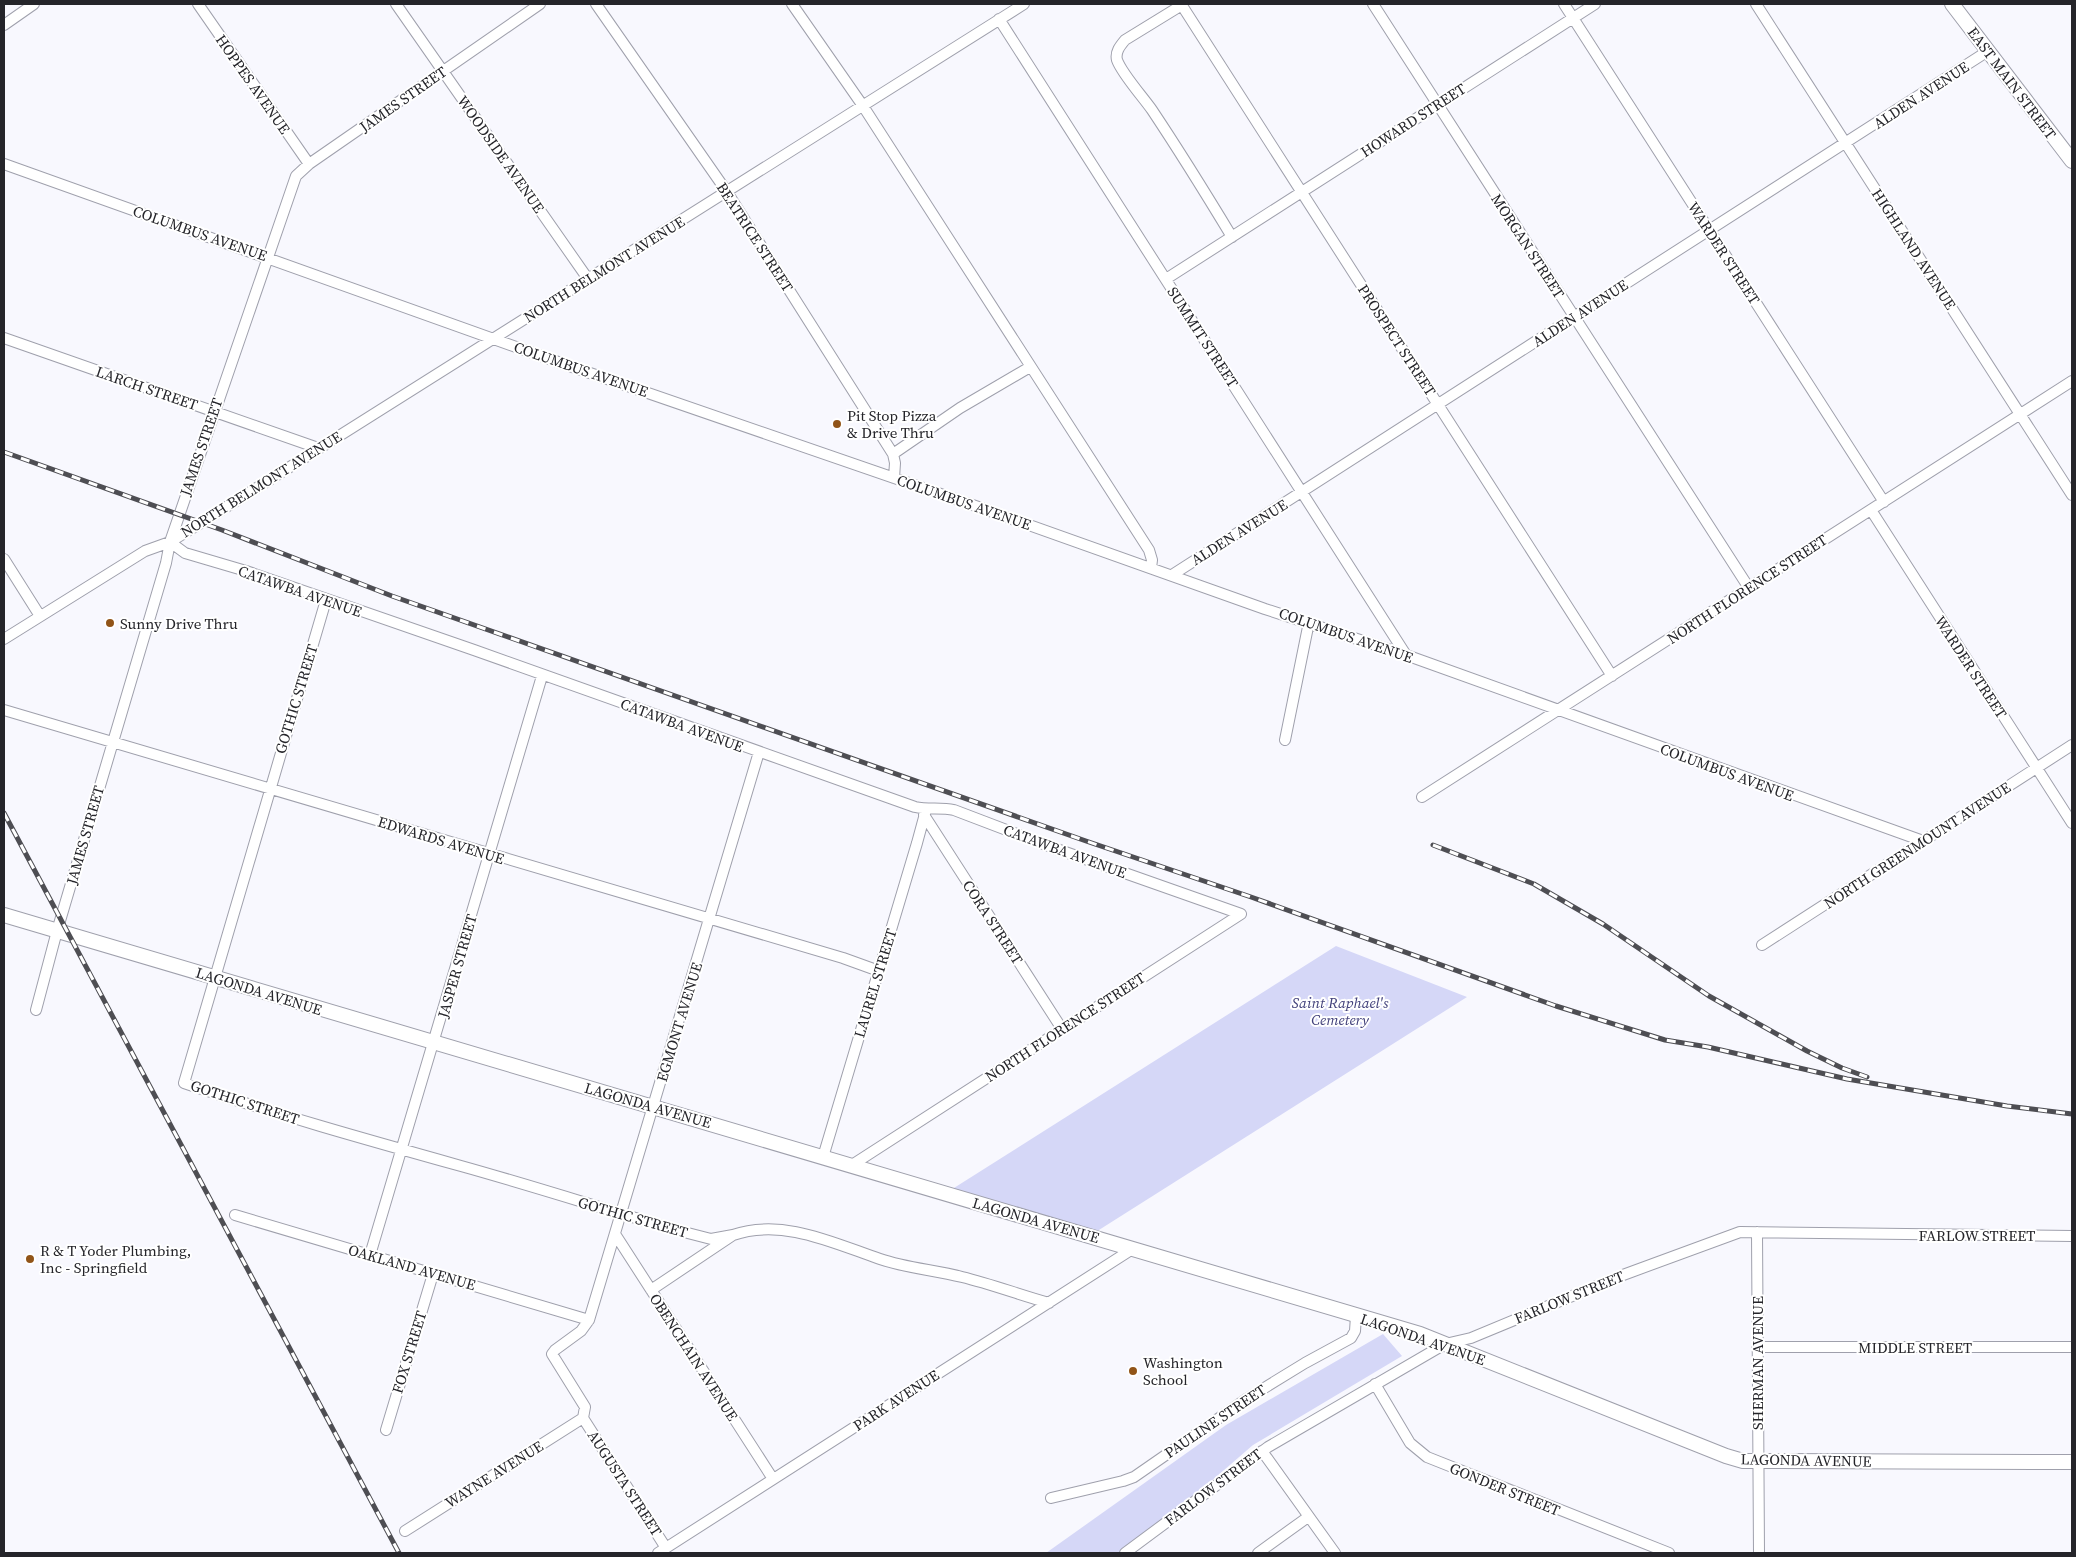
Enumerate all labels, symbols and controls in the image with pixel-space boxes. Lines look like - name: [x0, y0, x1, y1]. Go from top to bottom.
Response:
- street label: EAST MAIN STREET: [1963, 22, 2061, 144]
- street label: HOPPES AVENUE: [211, 30, 295, 138]
- street label: ALDEN AVENUE: [1869, 56, 1973, 134]
- street label: JAMES STREET: [354, 61, 451, 137]
- street label: HOWARD STREET: [1356, 78, 1470, 162]
- street label: WOODSIDE AVENUE: [452, 91, 550, 217]
- street label: BEATRICE STREET: [712, 178, 798, 296]
- street label: HIGHLAND AVENUE: [1867, 184, 1961, 314]
- street label: MORGAN STREET: [1486, 190, 1570, 302]
- street label: WARDER STREET: [1683, 198, 1765, 308]
- street label: COLUMBUS AVENUE: [130, 200, 270, 266]
- street label: NORTH BELMONT AVENUE: [519, 211, 689, 327]
- street label: ALDEN AVENUE: [1528, 274, 1632, 352]
- street label: PROSPECT STREET: [1353, 280, 1441, 400]
- street label: SUMMIT STREET: [1162, 282, 1244, 392]
- street label: COLUMBUS AVENUE: [511, 336, 651, 402]
- street label: LARCH STREET: [93, 361, 201, 415]
- street label: JAMES STREET: [174, 395, 228, 500]
- place label: Pit Stop Pizza & Drive Thru: [847, 405, 937, 443]
- marker: Pit Stop Pizza & Drive Thru: [831, 418, 843, 430]
- street label: NORTH BELMONT AVENUE: [176, 426, 346, 542]
- street label: COLUMBUS AVENUE: [894, 469, 1034, 535]
- street label: ALDEN AVENUE: [1187, 494, 1291, 570]
- street label: NORTH FLORENCE STREET: [1663, 529, 1831, 649]
- street label: CATAWBA AVENUE: [235, 560, 365, 622]
- street label: COLUMBUS AVENUE: [1276, 602, 1416, 668]
- street label: WARDER STREET: [1930, 612, 2012, 722]
- place label: Sunny Drive Thru: [120, 613, 238, 634]
- marker: Sunny Drive Thru: [104, 617, 116, 629]
- street label: GOTHIC STREET: [269, 642, 323, 756]
- street label: CATAWBA AVENUE: [617, 693, 747, 757]
- street label: COLUMBUS AVENUE: [1657, 738, 1797, 806]
- street label: NORTH GREENMOUNT AVENUE: [1819, 777, 2015, 913]
- street label: JAMES STREET: [61, 783, 109, 888]
- street label: EDWARDS AVENUE: [375, 811, 507, 869]
- street label: CATAWBA AVENUE: [1000, 819, 1130, 883]
- street label: CORA STREET: [958, 876, 1028, 968]
- street label: JASPER STREET: [432, 912, 482, 1021]
- street label: LAUREL STREET: [848, 926, 902, 1040]
- street label: EGMONT AVENUE: [651, 960, 707, 1084]
- street label: LAGONDA AVENUE: [193, 962, 325, 1020]
- street label: NORTH FLORENCE STREET: [981, 967, 1149, 1087]
- park label: Saint Raphael's Cemetery: [1292, 992, 1389, 1030]
- street label: GOTHIC STREET: [188, 1074, 302, 1130]
- street label: LAGONDA AVENUE: [582, 1077, 714, 1133]
- street label: GOTHIC STREET: [576, 1191, 690, 1243]
- street label: LAGONDA AVENUE: [970, 1192, 1102, 1248]
- street label: FARLOW STREET: [1919, 1225, 2035, 1246]
- street label: OAKLAND AVENUE: [346, 1239, 478, 1295]
- place label: R & T Yoder Plumbing, Inc - Springfield: [40, 1240, 191, 1278]
- marker: R & T Yoder Plumbing, Inc - Springfield: [24, 1253, 36, 1265]
- street label: FARLOW STREET: [1511, 1265, 1627, 1329]
- street label: OBENCHAIN AVENUE: [645, 1289, 743, 1425]
- street label: SHERMAN AVENUE: [1747, 1296, 1768, 1430]
- street label: FOX STREET: [386, 1308, 432, 1396]
- street label: LAGONDA AVENUE: [1358, 1308, 1488, 1370]
- street label: MIDDLE STREET: [1858, 1337, 1972, 1358]
- place label: Washington School: [1143, 1352, 1223, 1390]
- street label: PARK AVENUE: [849, 1364, 943, 1436]
- marker: Washington School: [1127, 1365, 1139, 1377]
- street label: PAULINE STREET: [1160, 1379, 1270, 1463]
- street label: AUGUSTA STREET: [583, 1426, 667, 1540]
- street label: WAYNE AVENUE: [441, 1435, 547, 1513]
- street label: FARLOW STREET: [1160, 1443, 1266, 1531]
- street label: LAGONDA AVENUE: [1740, 1448, 1872, 1472]
- street label: GONDER STREET: [1447, 1457, 1563, 1521]

